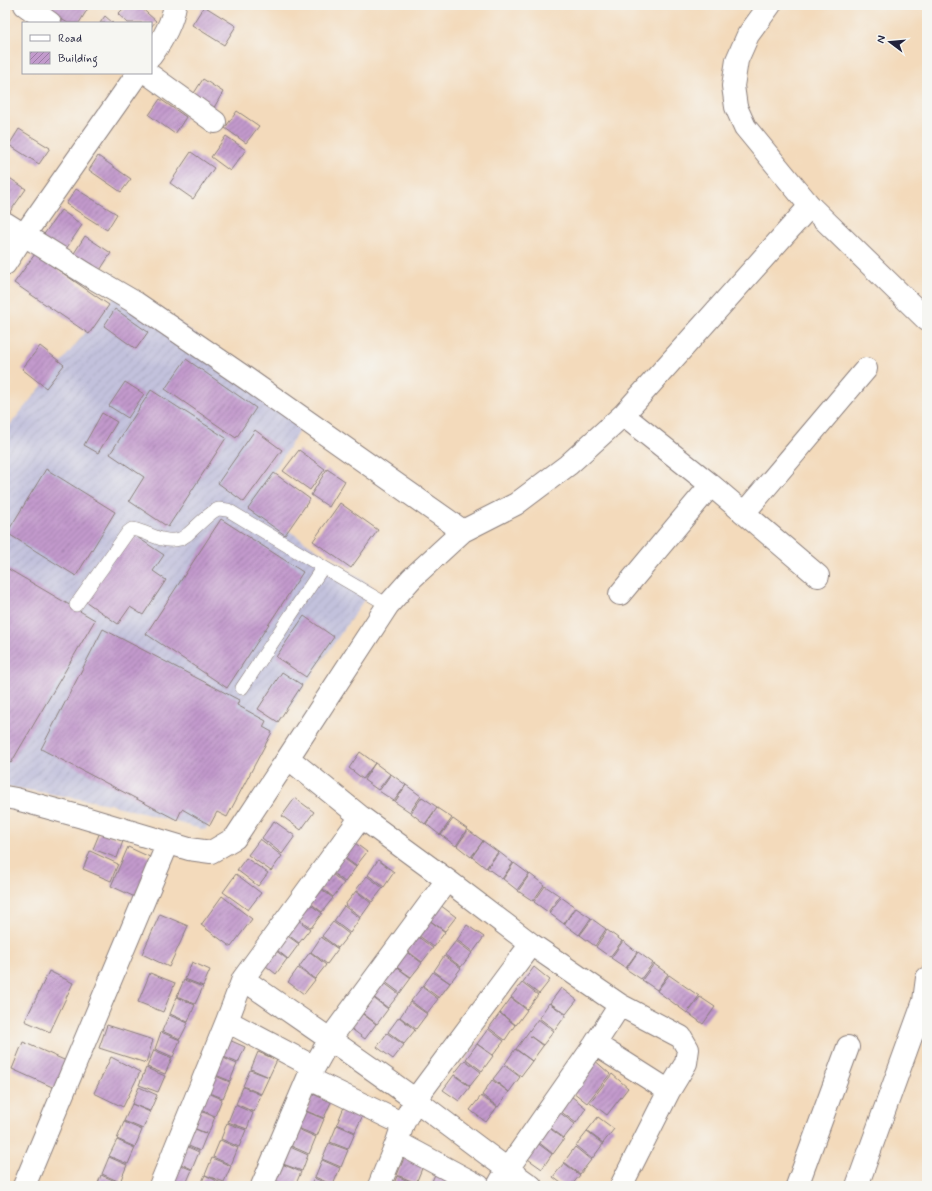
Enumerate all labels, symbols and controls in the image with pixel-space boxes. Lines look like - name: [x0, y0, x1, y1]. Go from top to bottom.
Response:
- legend: [22, 22, 152, 74]
- north arrow: [870, 22, 910, 62]
- text: Road: [58, 31, 82, 47]
- text: N: [874, 34, 889, 45]
- text: Building: [58, 51, 98, 68]

